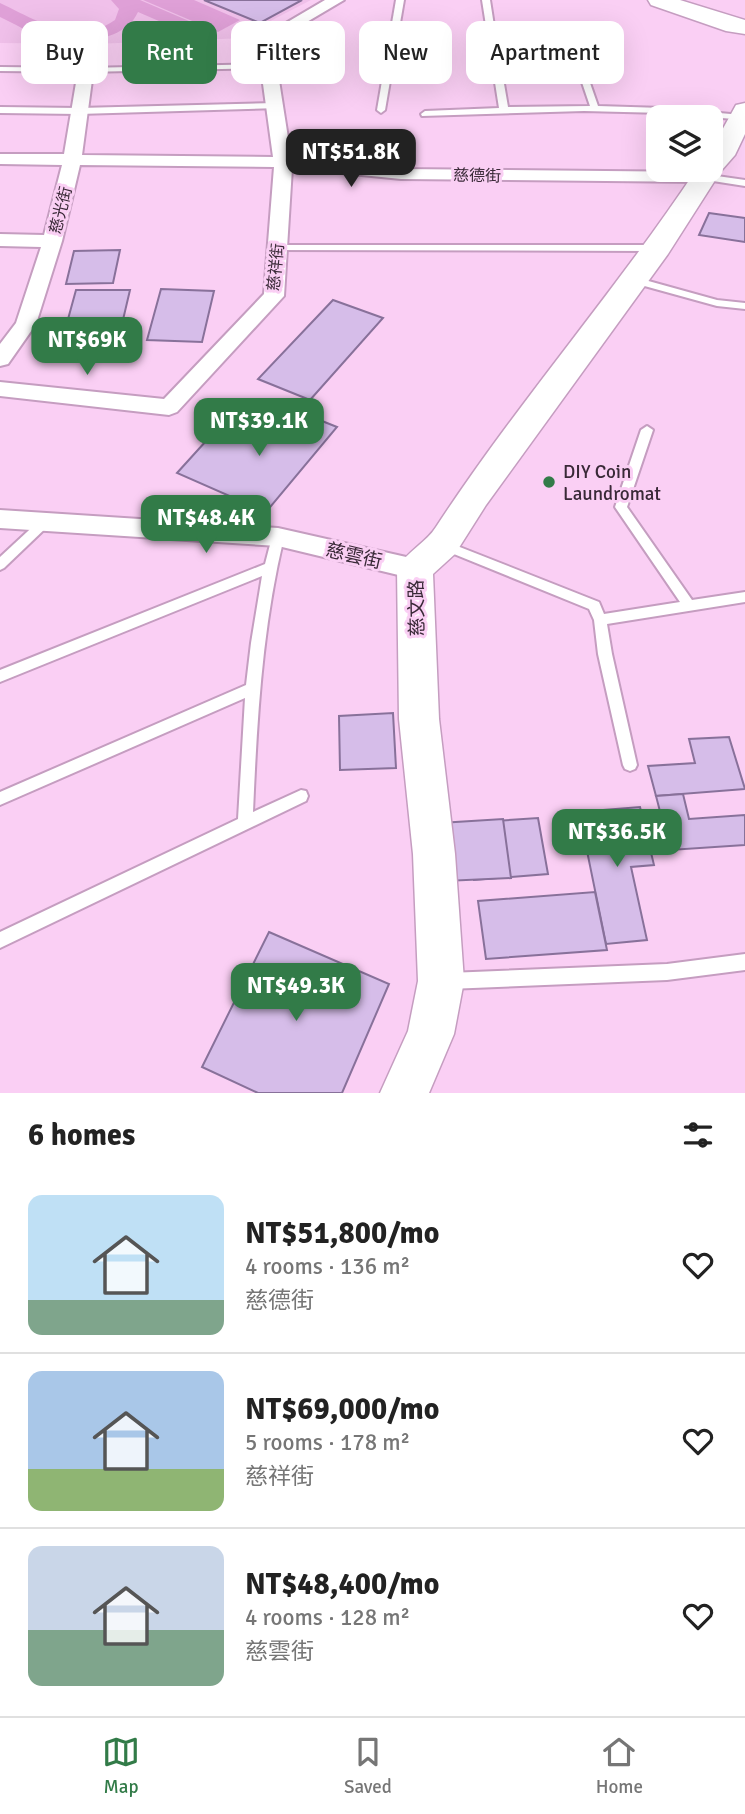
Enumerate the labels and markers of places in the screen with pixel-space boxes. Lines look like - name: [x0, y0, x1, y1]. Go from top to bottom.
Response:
- pin: NT$51.8K: [279, 130, 423, 189]
- pin: NT$69K: [30, 318, 144, 377]
- pin: NT$39.1K: [187, 398, 331, 458]
- place label: DIY Coin Laundromat: [563, 460, 661, 506]
- marker: DIY Coin Laundromat: [541, 474, 557, 490]
- pin: NT$48.4K: [134, 496, 278, 555]
- pin: NT$36.5K: [545, 810, 689, 869]
- pin: NT$49.3K: [224, 964, 368, 1023]

